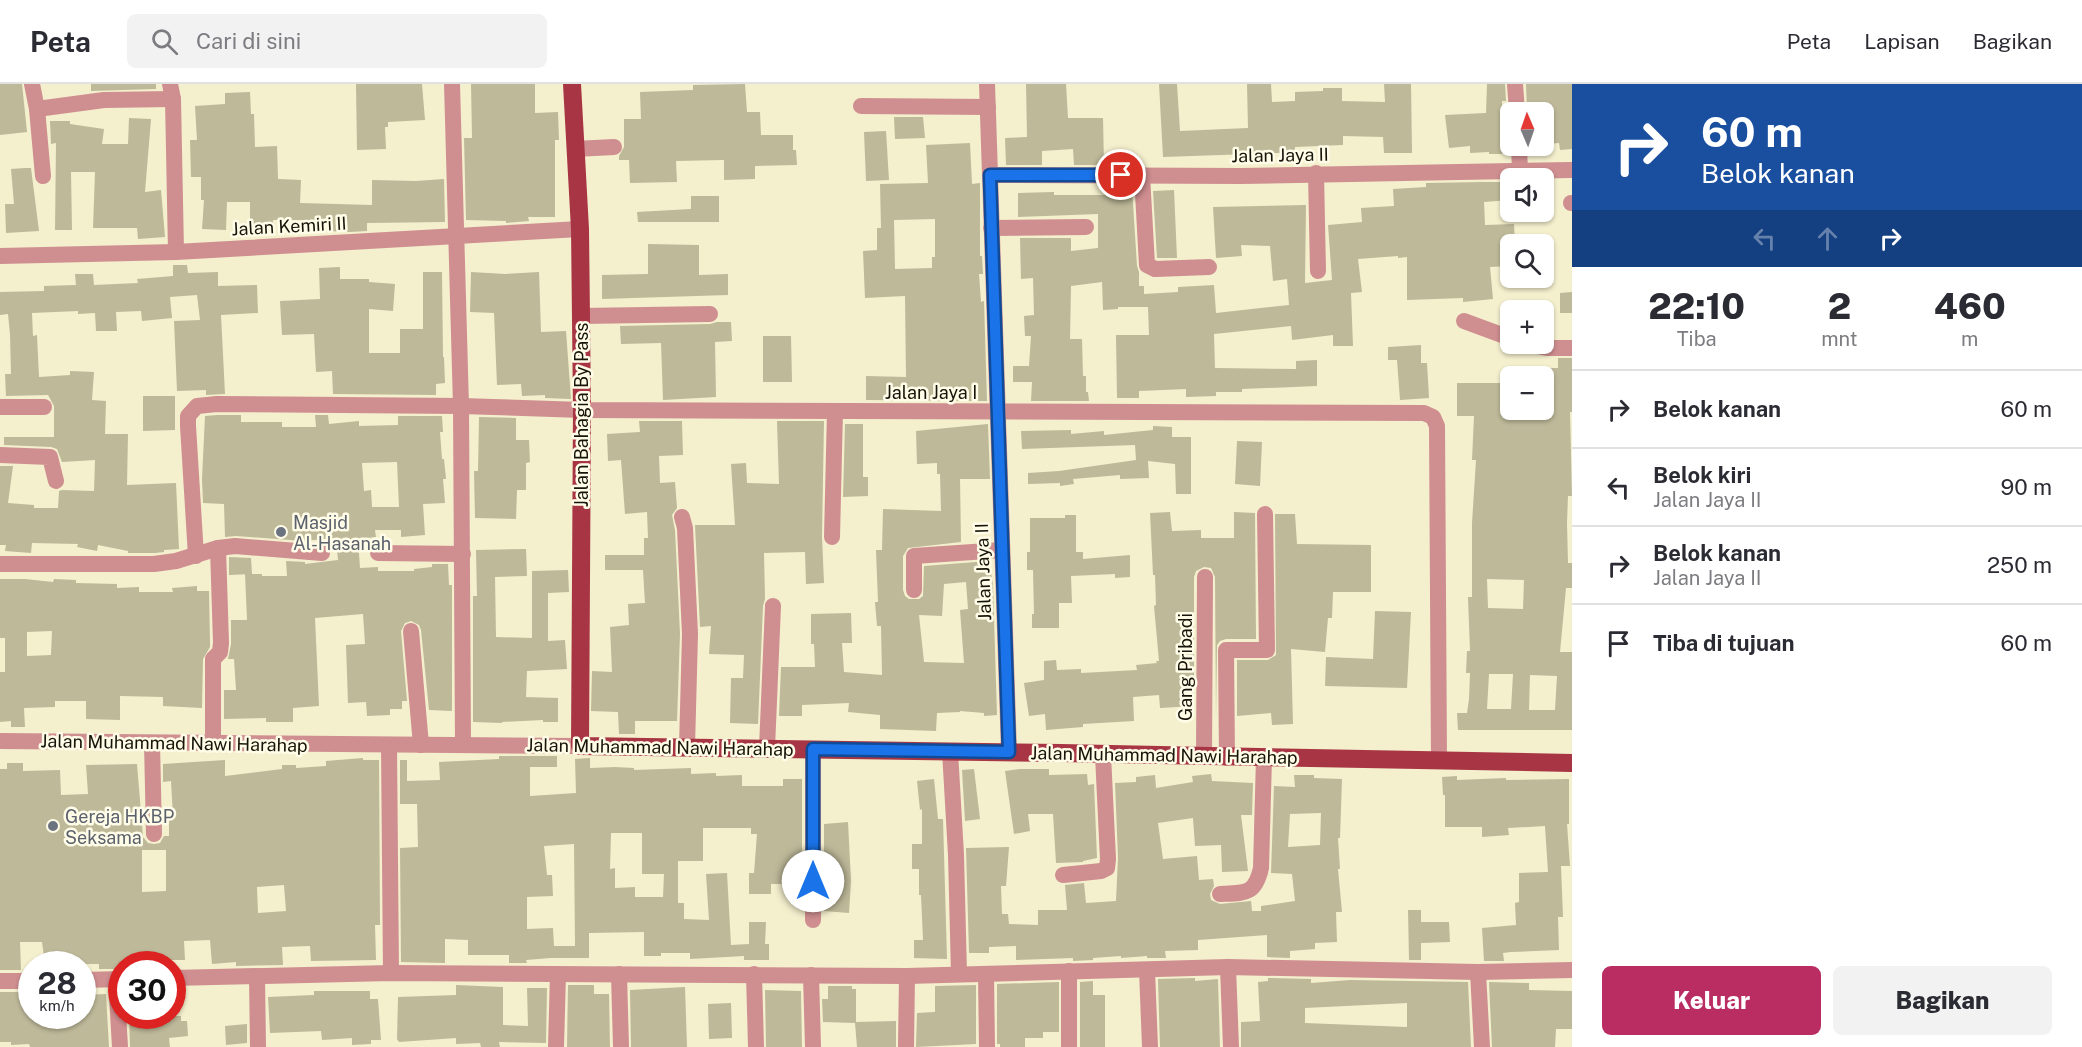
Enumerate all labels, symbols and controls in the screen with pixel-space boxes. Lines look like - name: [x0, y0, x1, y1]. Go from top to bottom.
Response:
- search box: [127, 14, 547, 68]
- text: Peta: [30, 25, 91, 58]
- icon: search: [148, 25, 181, 58]
- text: Cari di sini: [196, 28, 301, 54]
- text: Peta: [1787, 29, 1831, 54]
- text: Lapisan: [1864, 29, 1940, 54]
- text: Bagikan: [1973, 29, 2052, 54]
- north arrow: [1500, 102, 1554, 156]
- map controls: [1500, 102, 1554, 420]
- text: 60 m: [1701, 107, 1803, 156]
- icon: right: [1602, 108, 1680, 186]
- street label: Jalan Jaya II: [1231, 144, 1329, 166]
- pin: [1095, 149, 1146, 200]
- text: Belok kanan: [1701, 157, 1855, 189]
- icon: arrive: [1104, 158, 1137, 191]
- button: sound: [1500, 168, 1554, 222]
- street label: Jalan Kemiri II: [231, 213, 347, 239]
- icon: left: [1748, 222, 1781, 255]
- icon: ahead: [1811, 222, 1844, 255]
- icon: right: [1874, 222, 1907, 255]
- button: search: [1500, 234, 1554, 288]
- text: 22:10: [1648, 285, 1745, 327]
- text: 2: [1828, 285, 1851, 327]
- text: 460: [1934, 285, 2006, 327]
- button: +: [1500, 300, 1554, 354]
- street label: Jalan Bahagia By Pass: [571, 323, 592, 507]
- text: Tiba: [1677, 327, 1717, 351]
- text: mnt: [1821, 327, 1857, 351]
- text: m: [1961, 327, 1978, 351]
- button: −: [1500, 366, 1554, 420]
- street label: Jalan Jaya I: [885, 382, 977, 403]
- icon: right: [1602, 393, 1635, 426]
- text: Belok kanan: [1653, 396, 1781, 422]
- text: 60 m: [2001, 396, 2052, 422]
- text: Belok kiri: [1653, 462, 1751, 488]
- icon: left: [1602, 471, 1635, 504]
- text: 90 m: [2001, 474, 2052, 500]
- text: Jalan Jaya II: [1653, 488, 1761, 512]
- place label: Masjid Al-Hasanah: [293, 512, 391, 554]
- street label: Jalan Jaya II: [971, 523, 995, 621]
- marker: Masjid Al-Hasanah: [274, 525, 288, 539]
- text: Belok kanan: [1653, 540, 1781, 566]
- icon: right: [1602, 549, 1635, 582]
- text: 250 m: [1987, 552, 2052, 578]
- text: Jalan Jaya II: [1653, 566, 1761, 590]
- street label: Gang Pribadi: [1175, 613, 1196, 721]
- icon: arrive: [1602, 627, 1635, 660]
- text: Tiba di tujuan: [1653, 630, 1794, 656]
- text: 60 m: [2001, 630, 2052, 656]
- street label: Jalan Muhammad Nawi Harahap: [40, 730, 308, 756]
- street label: Jalan Muhammad Nawi Harahap: [526, 734, 794, 760]
- street label: Jalan Muhammad Nawi Harahap: [1030, 742, 1298, 768]
- place label: Gereja HKBP Seksama: [65, 806, 174, 848]
- marker: Gereja HKBP Seksama: [46, 819, 60, 833]
- position arrow: [781, 849, 845, 913]
- speed limit sign: 30: [108, 951, 186, 1029]
- text: 28: [37, 965, 77, 1001]
- button: Keluar: [1602, 966, 1821, 1035]
- button: Bagikan: [1833, 966, 2052, 1035]
- text: km/h: [39, 997, 75, 1014]

